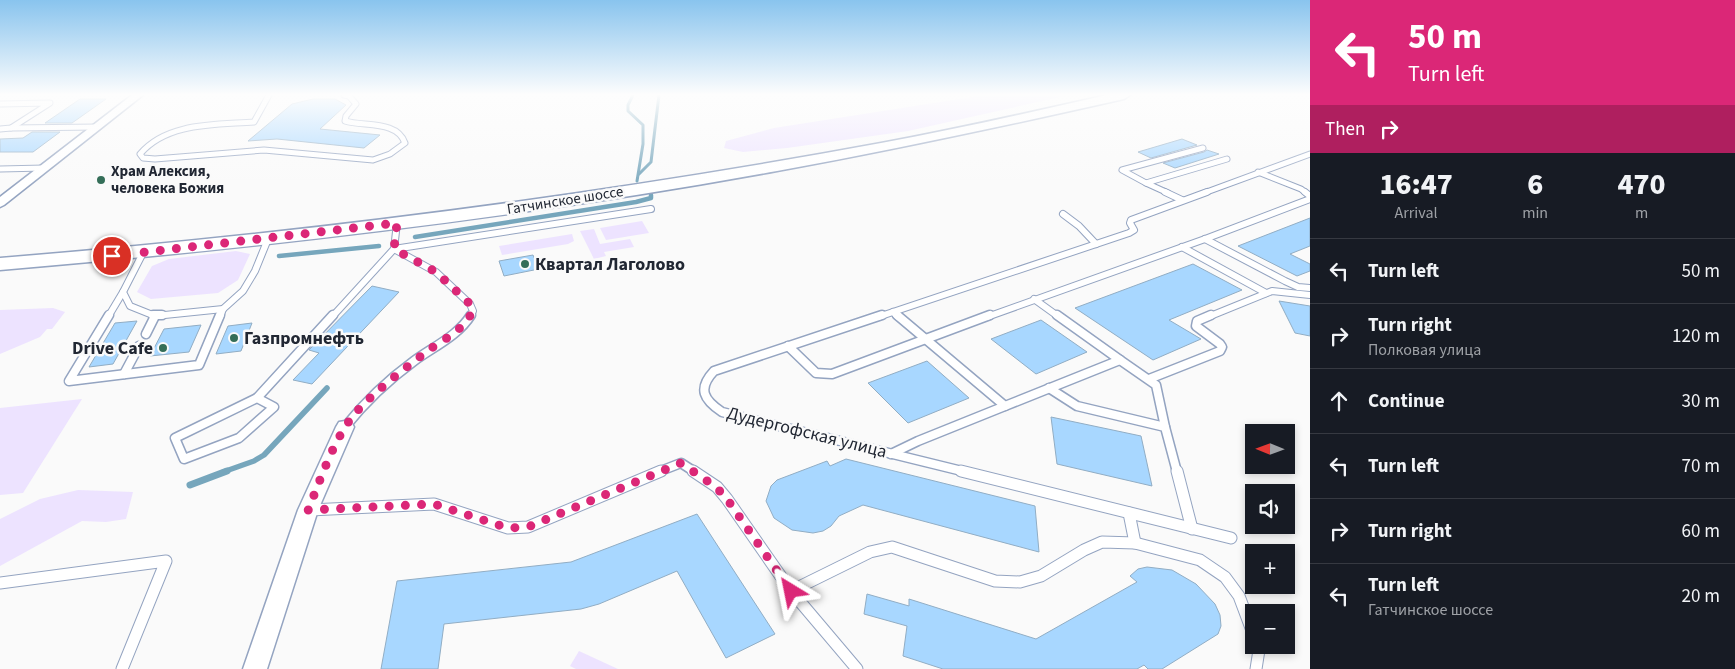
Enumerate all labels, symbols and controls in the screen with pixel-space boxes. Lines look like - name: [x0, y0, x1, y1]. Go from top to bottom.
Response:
- text: 50 m: [1408, 12, 1482, 62]
- icon: left: [1325, 20, 1390, 85]
- text: Turn left: [1408, 58, 1484, 90]
- icon: right: [1375, 115, 1403, 143]
- text: Then: [1325, 116, 1365, 143]
- place label: Храм Алексия, человека Божия: [111, 161, 224, 199]
- text: 16:47: [1379, 163, 1453, 206]
- text: 6: [1527, 163, 1543, 206]
- text: 470: [1618, 163, 1666, 206]
- marker: Храм Алексия, человека Божия: [95, 174, 107, 186]
- street label: Гатчинское шоссе: [505, 181, 625, 220]
- text: Arrival: [1395, 202, 1438, 224]
- text: min: [1522, 202, 1548, 224]
- text: m: [1635, 202, 1648, 224]
- pin: [91, 235, 133, 277]
- icon: arrive: [98, 242, 126, 270]
- place label: Квартал Лаголово: [535, 252, 685, 277]
- icon: left: [1325, 257, 1353, 285]
- marker: Квартал Лаголово: [519, 258, 531, 270]
- text: Turn left: [1368, 258, 1439, 285]
- text: 50 m: [1682, 258, 1720, 285]
- text: Turn right: [1368, 312, 1452, 339]
- icon: right: [1325, 322, 1353, 350]
- text: 120 m: [1672, 323, 1720, 350]
- place label: Газпромнефть: [244, 326, 364, 351]
- marker: Газпромнефть: [228, 332, 240, 344]
- place label: Drive Cafe: [72, 336, 153, 361]
- text: Полковая улица: [1368, 339, 1481, 361]
- marker: Drive Cafe: [157, 342, 169, 354]
- icon: ahead: [1325, 387, 1353, 415]
- text: Continue: [1368, 388, 1445, 415]
- text: 30 m: [1682, 388, 1720, 415]
- street label: Дудергофская улица: [724, 401, 889, 464]
- north arrow: [1245, 424, 1295, 474]
- map controls: [1245, 424, 1295, 654]
- icon: left: [1325, 452, 1353, 480]
- text: Turn left: [1368, 453, 1439, 480]
- text: 70 m: [1682, 453, 1720, 480]
- button: sound: [1245, 484, 1295, 534]
- icon: right: [1325, 517, 1353, 545]
- text: Turn right: [1368, 518, 1452, 545]
- text: 60 m: [1682, 518, 1720, 545]
- button: +: [1245, 544, 1295, 594]
- position arrow: [764, 564, 816, 616]
- text: Turn left: [1368, 572, 1439, 599]
- icon: left: [1325, 582, 1353, 610]
- text: 20 m: [1682, 583, 1720, 610]
- text: Гатчинское шоссе: [1368, 599, 1493, 621]
- button: −: [1245, 604, 1295, 654]

